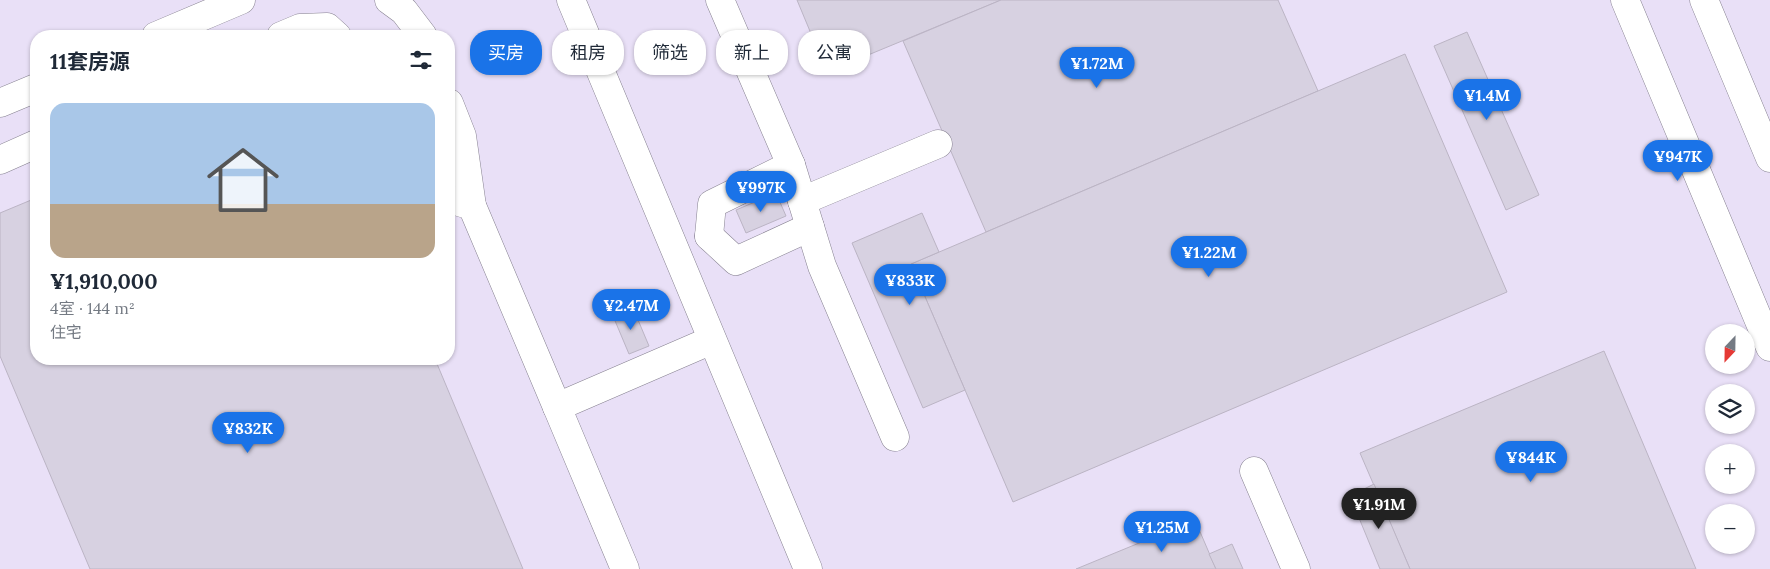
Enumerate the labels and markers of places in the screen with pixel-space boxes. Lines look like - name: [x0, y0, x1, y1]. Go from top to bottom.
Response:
- pin: ¥1.72M: [1056, 46, 1138, 89]
- pin: ¥1.4M: [1452, 78, 1522, 121]
- pin: ¥947K: [1643, 140, 1713, 182]
- pin: ¥997K: [726, 170, 796, 213]
- pin: ¥1.22M: [1168, 236, 1250, 278]
- pin: ¥833K: [875, 264, 945, 306]
- pin: ¥2.47M: [590, 288, 672, 331]
- pin: ¥832K: [213, 412, 283, 454]
- pin: ¥844K: [1496, 440, 1566, 483]
- pin: ¥1.91M: [1338, 488, 1420, 530]
- pin: ¥1.25M: [1121, 510, 1203, 553]

